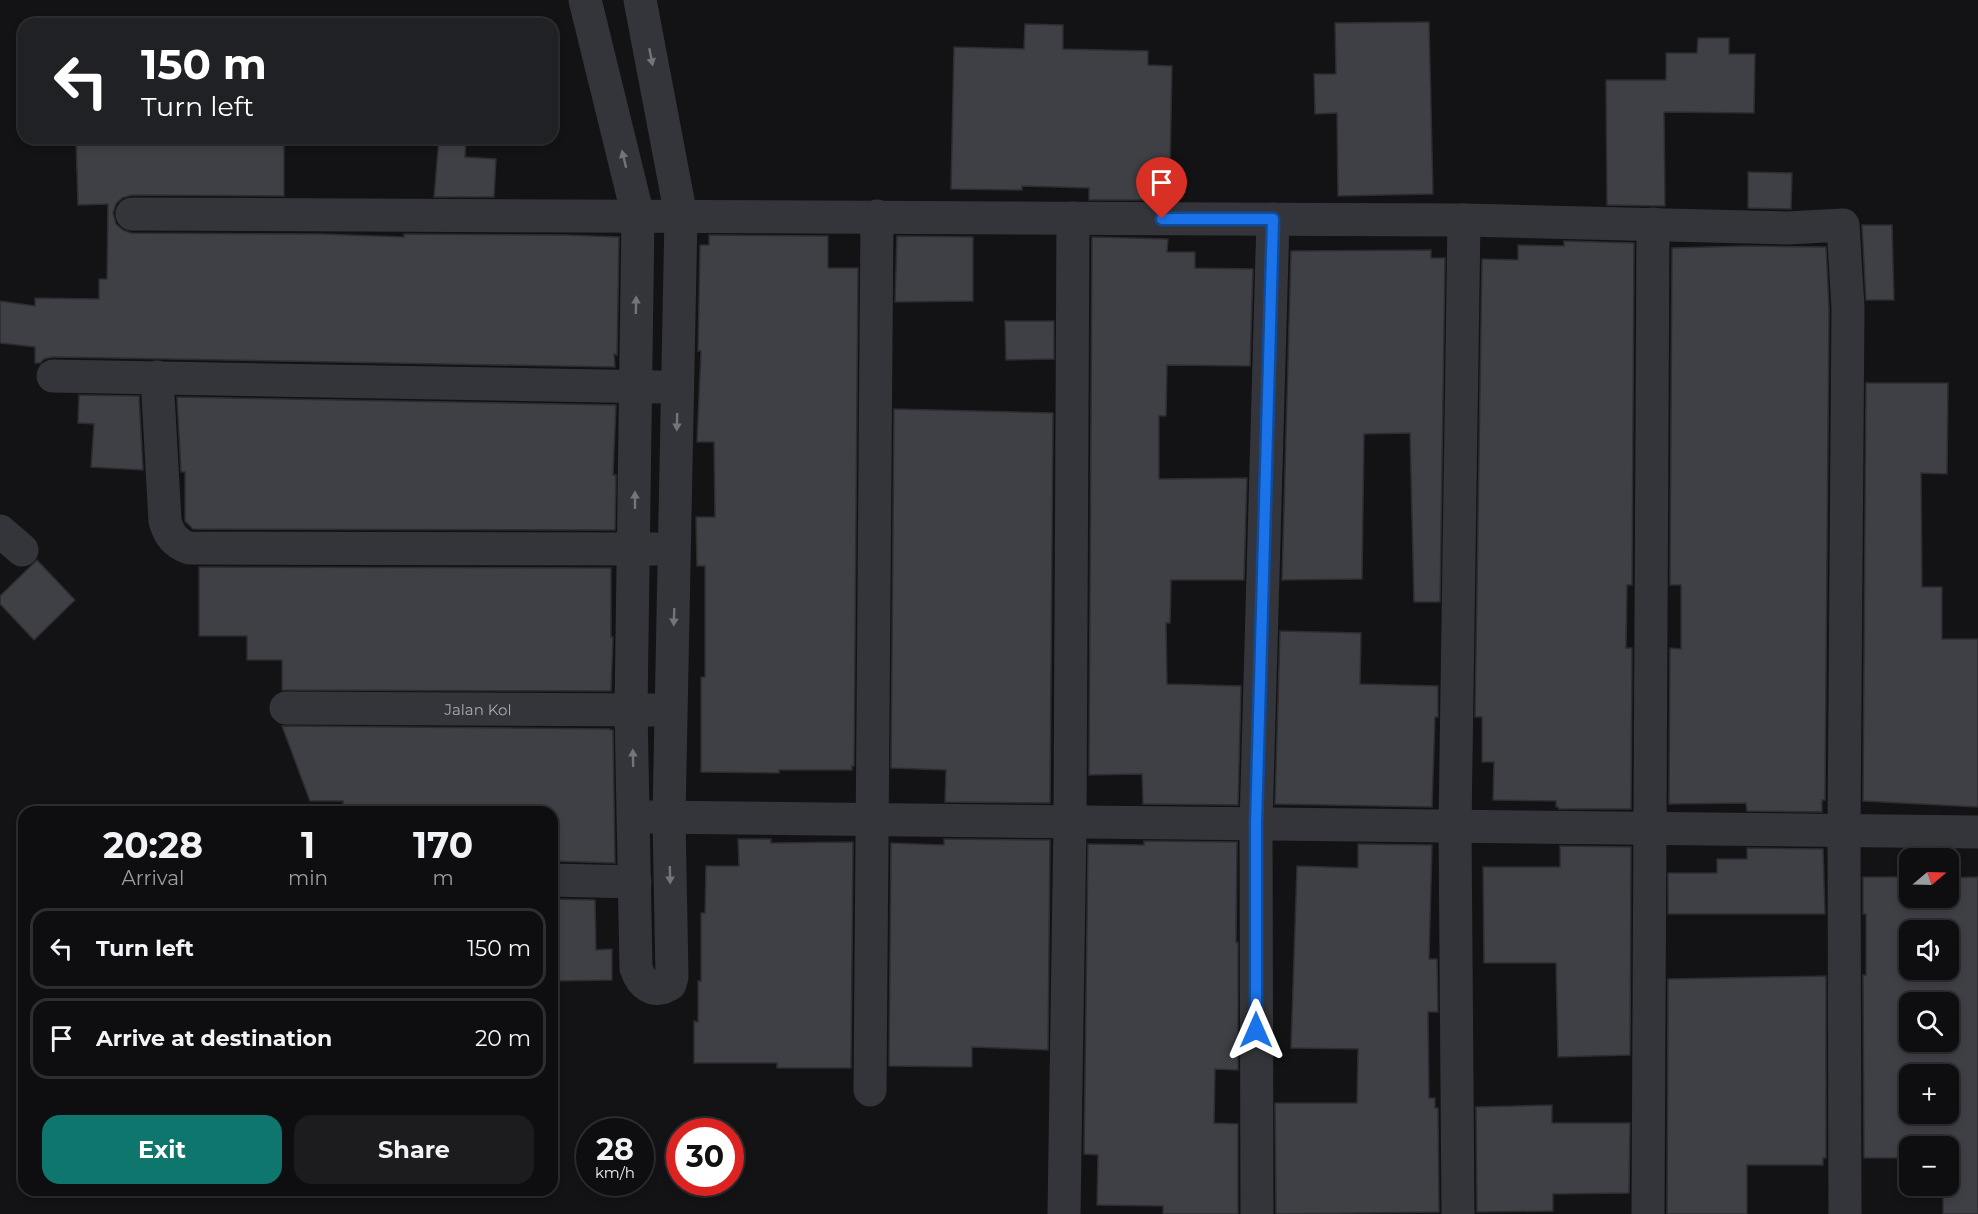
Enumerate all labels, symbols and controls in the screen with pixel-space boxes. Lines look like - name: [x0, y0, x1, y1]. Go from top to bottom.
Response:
- text: 150 m: [141, 38, 267, 90]
- icon: left: [42, 42, 120, 120]
- one-way arrow: [647, 48, 656, 67]
- text: Turn left: [141, 90, 254, 123]
- one-way arrow: [618, 150, 628, 168]
- pin: [1136, 157, 1187, 219]
- icon: arrive: [1145, 166, 1178, 199]
- one-way arrow: [632, 295, 641, 314]
- one-way arrow: [672, 412, 682, 431]
- one-way arrow: [630, 490, 639, 509]
- one-way arrow: [669, 607, 678, 626]
- street label: Jalan Kol: [443, 699, 512, 719]
- one-way arrow: [628, 748, 637, 767]
- text: 20:28: [103, 823, 203, 867]
- text: 1: [301, 823, 315, 867]
- text: 170: [413, 823, 473, 867]
- north arrow: [1899, 848, 1959, 908]
- map controls: [1899, 848, 1959, 1196]
- text: Arrival: [121, 866, 185, 890]
- text: min: [288, 866, 328, 890]
- text: m: [432, 866, 454, 890]
- one-way arrow: [665, 866, 675, 885]
- button: sound: [1899, 920, 1959, 980]
- icon: left: [45, 932, 78, 965]
- text: Turn left: [96, 935, 194, 962]
- text: 150 m: [467, 935, 531, 962]
- button: search: [1899, 992, 1959, 1052]
- position arrow: [1224, 998, 1288, 1062]
- icon: arrive: [45, 1022, 78, 1055]
- text: Arrive at destination: [96, 1025, 332, 1052]
- text: 20 m: [475, 1025, 531, 1052]
- button: +: [1899, 1064, 1959, 1124]
- button: Exit: [42, 1115, 282, 1184]
- button: Share: [294, 1115, 534, 1184]
- speed limit sign: 30: [666, 1118, 744, 1196]
- text: 28: [596, 1131, 634, 1168]
- button: −: [1899, 1136, 1959, 1196]
- text: km/h: [595, 1163, 635, 1182]

